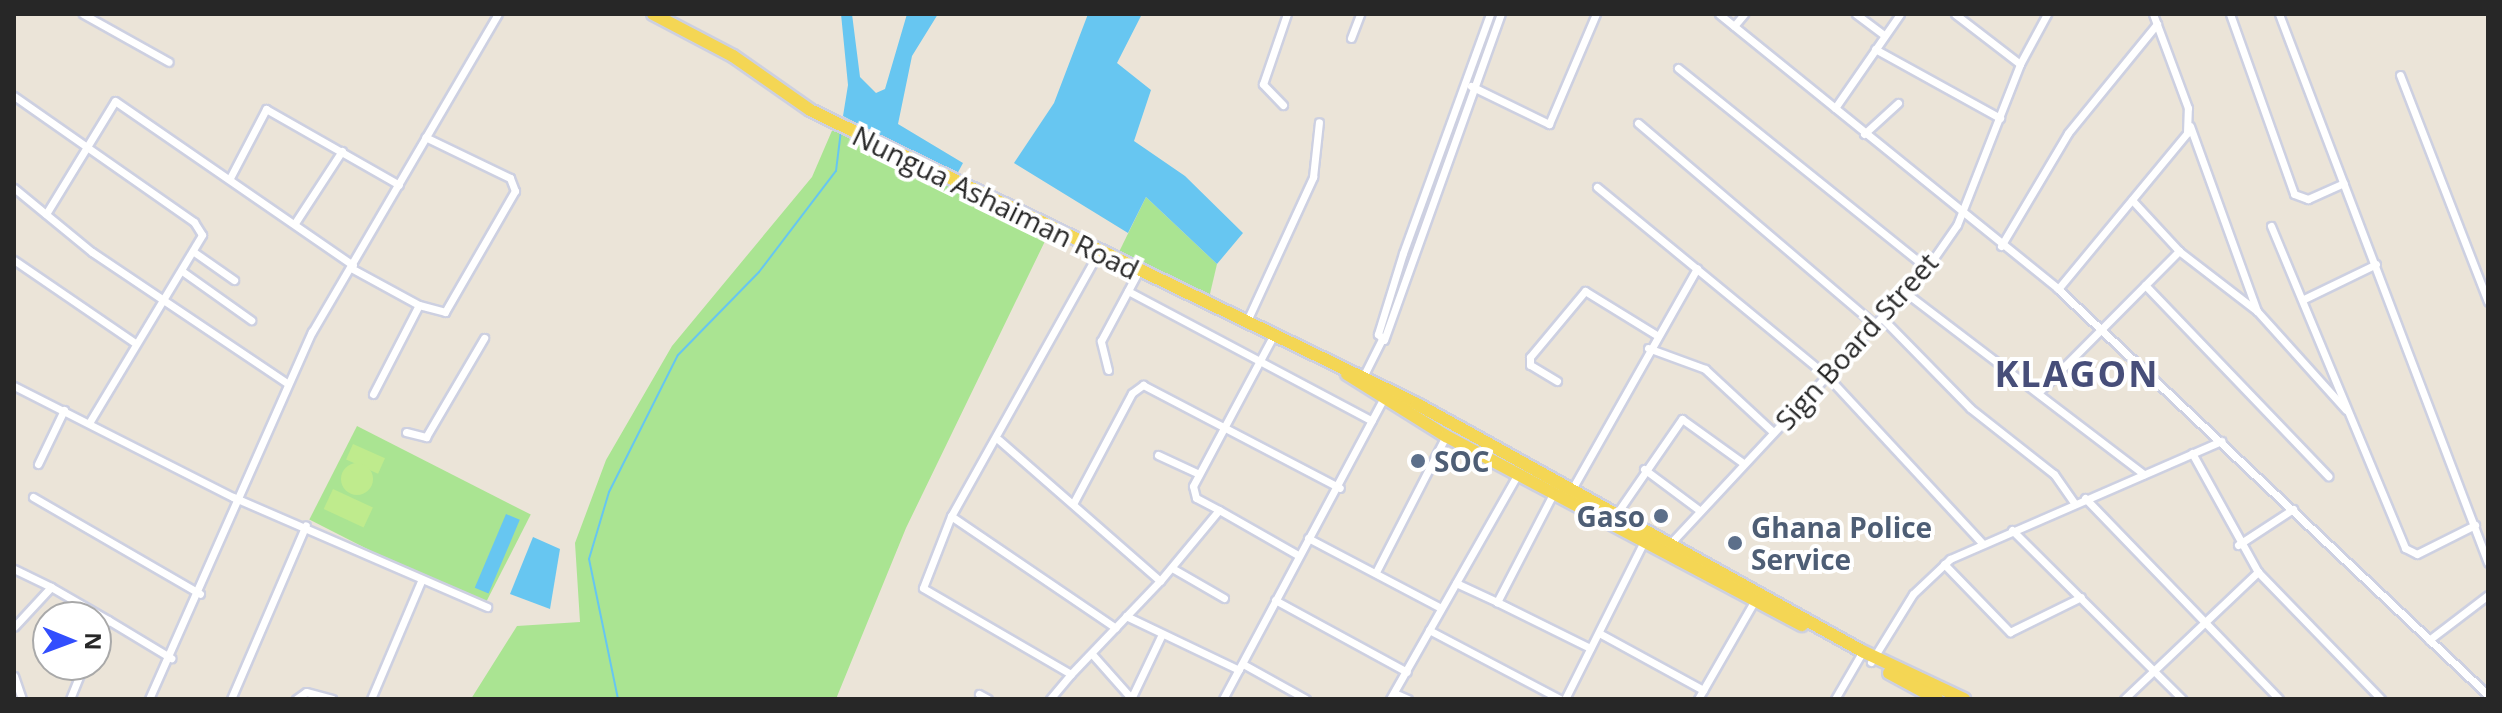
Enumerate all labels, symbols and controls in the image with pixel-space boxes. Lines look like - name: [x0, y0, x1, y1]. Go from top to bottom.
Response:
- street label: Nungua Ashaiman Road: [847, 118, 1145, 286]
- street label: Sign Board Street: [1768, 246, 1944, 436]
- district label: KLAGON: [1994, 352, 2160, 396]
- place label: SOC: [1434, 444, 1490, 478]
- marker: SOC: [1409, 452, 1427, 470]
- place label: Gaso: [1577, 499, 1645, 533]
- marker: Gaso: [1652, 507, 1670, 525]
- place label: Ghana Police Service: [1751, 510, 1932, 576]
- marker: Ghana Police Service: [1726, 534, 1744, 552]
- north arrow: [32, 601, 112, 681]
- text: N: [79, 632, 109, 651]

